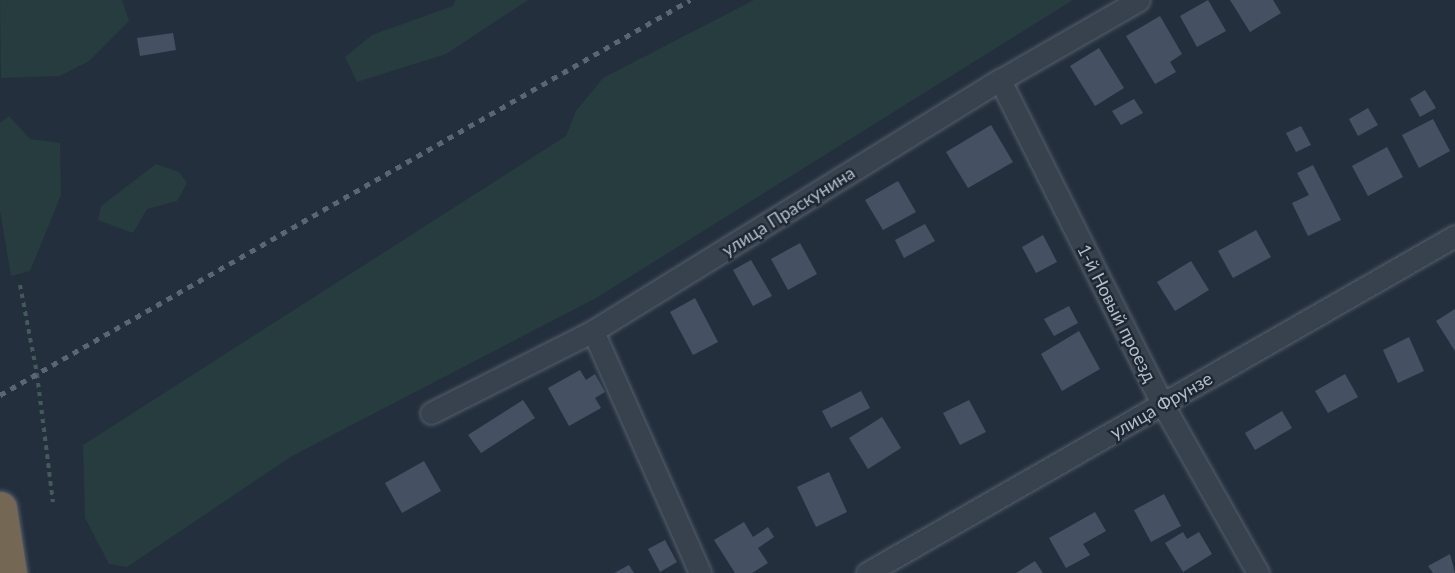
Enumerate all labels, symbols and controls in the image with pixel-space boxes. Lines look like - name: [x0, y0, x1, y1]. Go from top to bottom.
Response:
- street label: улица Праскунина: [718, 161, 858, 261]
- street label: 1-й Новый проезд: [1073, 241, 1161, 385]
- street label: улица Фрунзе: [1106, 367, 1216, 443]

